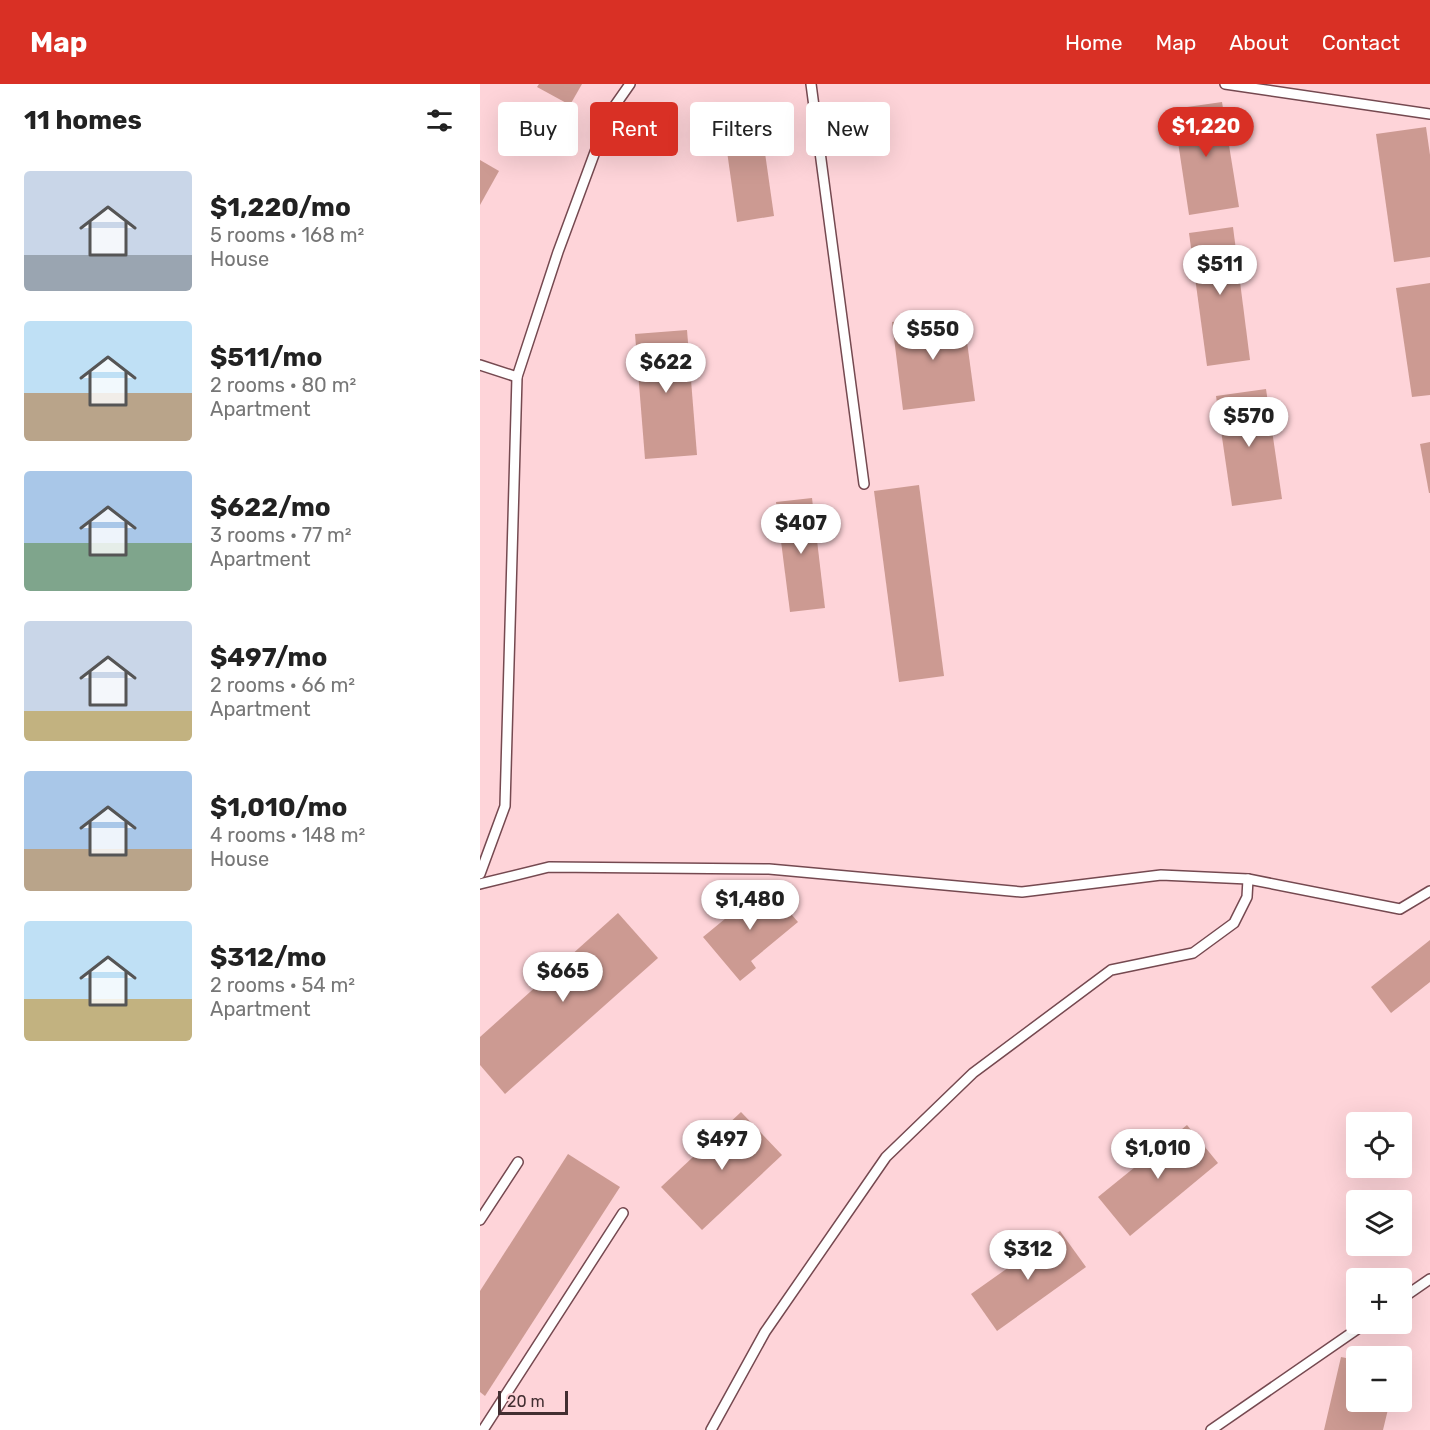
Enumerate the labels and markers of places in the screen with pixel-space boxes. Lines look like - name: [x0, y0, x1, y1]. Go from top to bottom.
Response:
- pin: $1,220: [1157, 107, 1255, 158]
- pin: $511: [1184, 245, 1256, 296]
- pin: $550: [897, 310, 969, 361]
- pin: $622: [630, 343, 702, 394]
- pin: $570: [1213, 397, 1285, 448]
- pin: $407: [765, 504, 837, 555]
- pin: $1,480: [701, 880, 799, 931]
- pin: $665: [527, 952, 599, 1003]
- pin: $497: [686, 1120, 758, 1171]
- pin: $1,010: [1109, 1129, 1207, 1180]
- pin: $312: [992, 1230, 1064, 1281]

